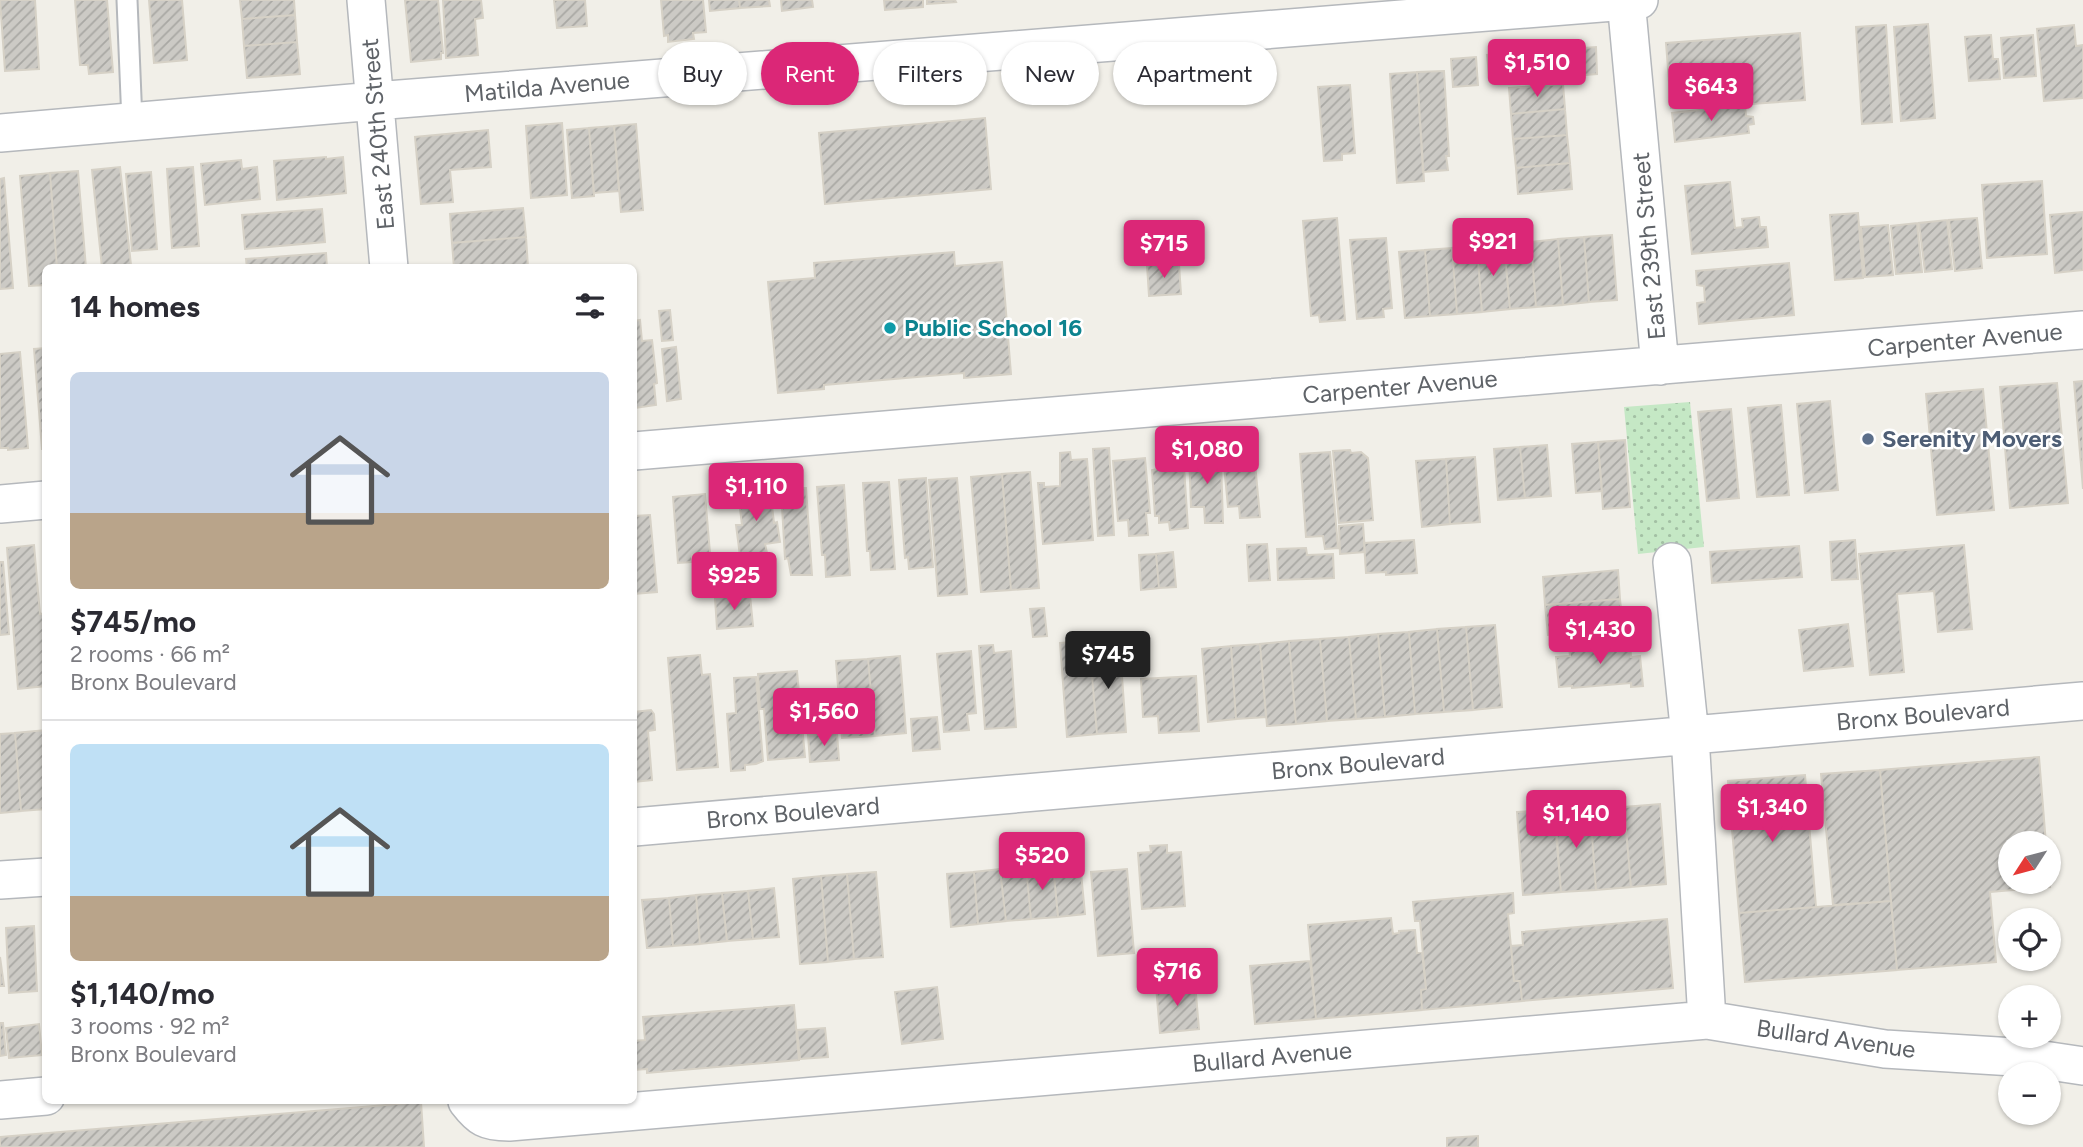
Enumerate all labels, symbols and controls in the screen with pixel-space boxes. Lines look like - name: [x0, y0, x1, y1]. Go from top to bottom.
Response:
- street label: East 240th Street: [355, 37, 400, 231]
- pin: $1,510: [1480, 40, 1594, 99]
- chip: Buy: [658, 42, 747, 105]
- chip: Rent: [761, 42, 859, 105]
- chip: Filters: [873, 42, 987, 105]
- chip: New: [1001, 42, 1099, 105]
- chip: Apartment: [1113, 42, 1277, 105]
- text: $1,510: [1504, 48, 1570, 76]
- pin: $643: [1670, 64, 1752, 123]
- street label: Matilda Avenue: [463, 65, 631, 108]
- text: $643: [1684, 72, 1738, 100]
- street label: East 239th Street: [1626, 151, 1671, 341]
- pin: $921: [1452, 218, 1534, 278]
- pin: $715: [1123, 220, 1205, 280]
- text: $921: [1468, 227, 1518, 255]
- text: $715: [1140, 229, 1188, 257]
- icon: filters: [571, 287, 609, 325]
- text: 14 homes: [70, 288, 200, 325]
- place label: Public School 16: [904, 313, 1082, 342]
- street label: Carpenter Avenue: [1866, 317, 2064, 362]
- marker: Public School 16: [882, 320, 898, 336]
- street label: Carpenter Avenue: [1301, 364, 1499, 409]
- icon: home: [277, 417, 403, 543]
- place label: Serenity Movers: [1882, 424, 2062, 453]
- pin: $1,080: [1150, 426, 1264, 486]
- marker: Serenity Movers: [1860, 431, 1876, 447]
- text: $1,080: [1171, 435, 1243, 463]
- pin: $1,110: [699, 463, 813, 523]
- text: $1,110: [725, 472, 787, 500]
- pin: $925: [693, 552, 775, 612]
- text: $925: [708, 561, 760, 589]
- text: $745/mo: [70, 603, 196, 640]
- pin: $1,430: [1543, 606, 1657, 666]
- text: $1,430: [1565, 615, 1635, 643]
- pin: $745: [1067, 632, 1149, 691]
- text: 2 rooms · 66 m²: [70, 640, 230, 668]
- text: $745: [1081, 640, 1135, 668]
- text: Bronx Boulevard: [70, 668, 237, 696]
- pin: $1,560: [767, 688, 881, 748]
- street label: Bronx Boulevard: [1835, 692, 2011, 737]
- text: $1,560: [789, 697, 859, 725]
- street label: Bronx Boulevard: [1270, 741, 1446, 786]
- pin: $1,340: [1715, 784, 1829, 844]
- icon: home: [277, 789, 403, 915]
- street label: Bronx Boulevard: [705, 790, 881, 835]
- pin: $1,140: [1519, 790, 1633, 850]
- text: $1,340: [1737, 793, 1807, 821]
- text: $1,140: [1542, 799, 1610, 827]
- north arrow: [1998, 831, 2062, 894]
- map controls: [1998, 831, 2061, 1125]
- pin: $520: [1001, 832, 1083, 892]
- text: $520: [1015, 841, 1069, 869]
- button: locate: [1998, 908, 2061, 971]
- pin: $716: [1136, 948, 1218, 1008]
- text: $716: [1153, 957, 1201, 985]
- text: $1,140/mo: [70, 975, 215, 1012]
- button: +: [1998, 985, 2061, 1048]
- text: 3 rooms · 92 m²: [70, 1012, 230, 1040]
- street label: Bullard Avenue: [1755, 1013, 1917, 1064]
- street label: Bullard Avenue: [1191, 1035, 1353, 1078]
- text: Bronx Boulevard: [70, 1040, 237, 1068]
- button: −: [1998, 1062, 2061, 1125]

